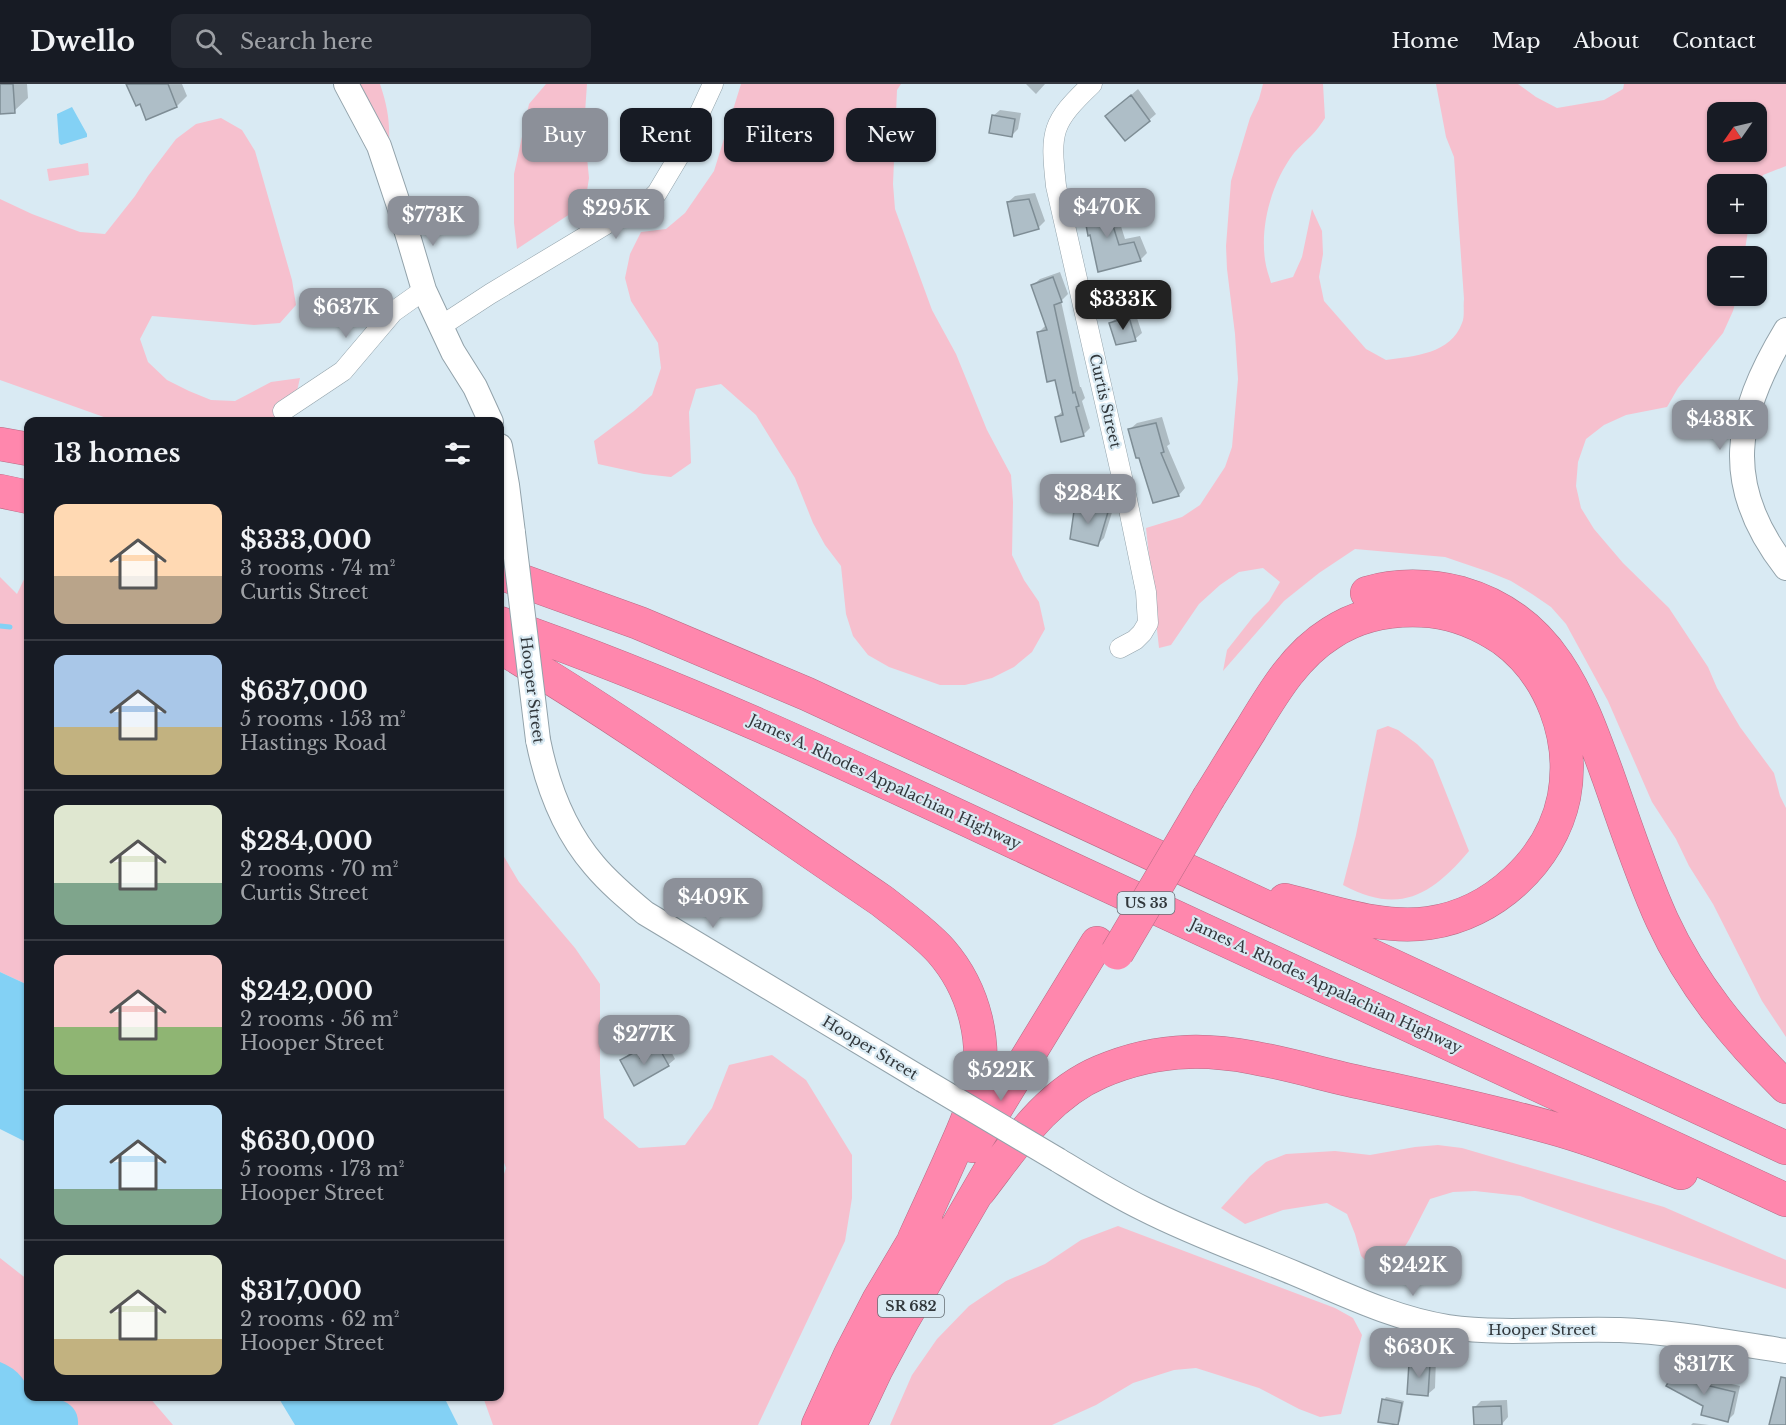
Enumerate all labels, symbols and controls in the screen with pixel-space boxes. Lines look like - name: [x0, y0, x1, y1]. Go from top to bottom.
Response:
- search box: [171, 14, 591, 68]
- text: Dwello: [30, 24, 135, 59]
- icon: search: [192, 25, 225, 58]
- text: Search here: [240, 28, 373, 55]
- text: Home: [1392, 28, 1459, 54]
- text: Map: [1492, 28, 1540, 54]
- text: About: [1573, 28, 1639, 54]
- text: Contact: [1672, 28, 1756, 54]
- north arrow: [1707, 102, 1767, 162]
- map controls: [1707, 102, 1767, 306]
- chip: Buy: [522, 108, 608, 162]
- chip: Rent: [620, 108, 712, 162]
- chip: Filters: [724, 108, 834, 162]
- chip: New: [846, 108, 936, 162]
- button: +: [1707, 174, 1767, 234]
- pin: $470K: [1065, 188, 1149, 239]
- pin: $295K: [574, 189, 658, 240]
- text: $470K: [1073, 195, 1141, 219]
- pin: $773K: [391, 196, 475, 247]
- text: $295K: [582, 196, 650, 220]
- text: $773K: [402, 203, 464, 227]
- button: −: [1707, 246, 1767, 306]
- pin: $333K: [1081, 280, 1165, 331]
- text: $333K: [1089, 287, 1157, 311]
- pin: $637K: [304, 288, 388, 339]
- text: $637K: [313, 295, 379, 319]
- street label: Curtis Street: [1085, 352, 1126, 450]
- pin: $438K: [1678, 400, 1762, 451]
- text: $438K: [1686, 407, 1754, 431]
- text: 13 homes: [54, 437, 181, 469]
- icon: filters: [441, 437, 474, 470]
- pin: $284K: [1046, 474, 1130, 525]
- text: $284K: [1054, 481, 1122, 505]
- text: $333,000: [240, 524, 372, 556]
- icon: home: [102, 528, 174, 600]
- text: 3 rooms · 74 m²: [240, 556, 396, 580]
- text: Curtis Street: [240, 580, 368, 604]
- street label: Hooper Street: [516, 635, 549, 745]
- text: $637,000: [240, 675, 368, 707]
- icon: home: [102, 679, 174, 751]
- text: 5 rooms · 153 m²: [240, 707, 406, 731]
- street label: James A. Rhodes Appalachian Highway: [744, 709, 1025, 853]
- text: Hastings Road: [240, 731, 387, 755]
- text: $284,000: [240, 825, 373, 857]
- icon: home: [102, 829, 174, 901]
- text: 2 rooms · 70 m²: [240, 857, 398, 881]
- pin: $409K: [671, 878, 755, 929]
- text: Curtis Street: [240, 881, 368, 905]
- text: $409K: [677, 885, 749, 909]
- road number: US 33: [1118, 892, 1174, 914]
- street label: James A. Rhodes Appalachian Highway: [1185, 913, 1466, 1057]
- text: $242,000: [240, 975, 373, 1007]
- icon: home: [102, 979, 174, 1051]
- text: 2 rooms · 56 m²: [240, 1007, 398, 1031]
- street label: Hooper Street: [819, 1012, 922, 1084]
- pin: $277K: [602, 1015, 686, 1066]
- text: $277K: [612, 1022, 676, 1046]
- text: Hooper Street: [240, 1031, 384, 1055]
- pin: $522K: [959, 1051, 1043, 1102]
- text: $522K: [967, 1058, 1035, 1082]
- text: $630,000: [240, 1125, 375, 1157]
- icon: home: [102, 1129, 174, 1201]
- text: 5 rooms · 173 m²: [240, 1157, 404, 1181]
- text: Hooper Street: [240, 1181, 384, 1205]
- pin: $242K: [1371, 1246, 1455, 1297]
- text: $242K: [1379, 1253, 1447, 1277]
- text: $317,000: [240, 1275, 362, 1307]
- icon: home: [102, 1279, 174, 1351]
- road number: SR 682: [878, 1295, 944, 1317]
- text: 2 rooms · 62 m²: [240, 1307, 399, 1331]
- street label: Hooper Street: [1488, 1320, 1596, 1339]
- pin: $630K: [1377, 1328, 1461, 1379]
- text: Hooper Street: [240, 1331, 384, 1355]
- text: $630K: [1384, 1335, 1454, 1359]
- pin: $317K: [1662, 1345, 1746, 1396]
- text: $317K: [1673, 1352, 1735, 1376]

